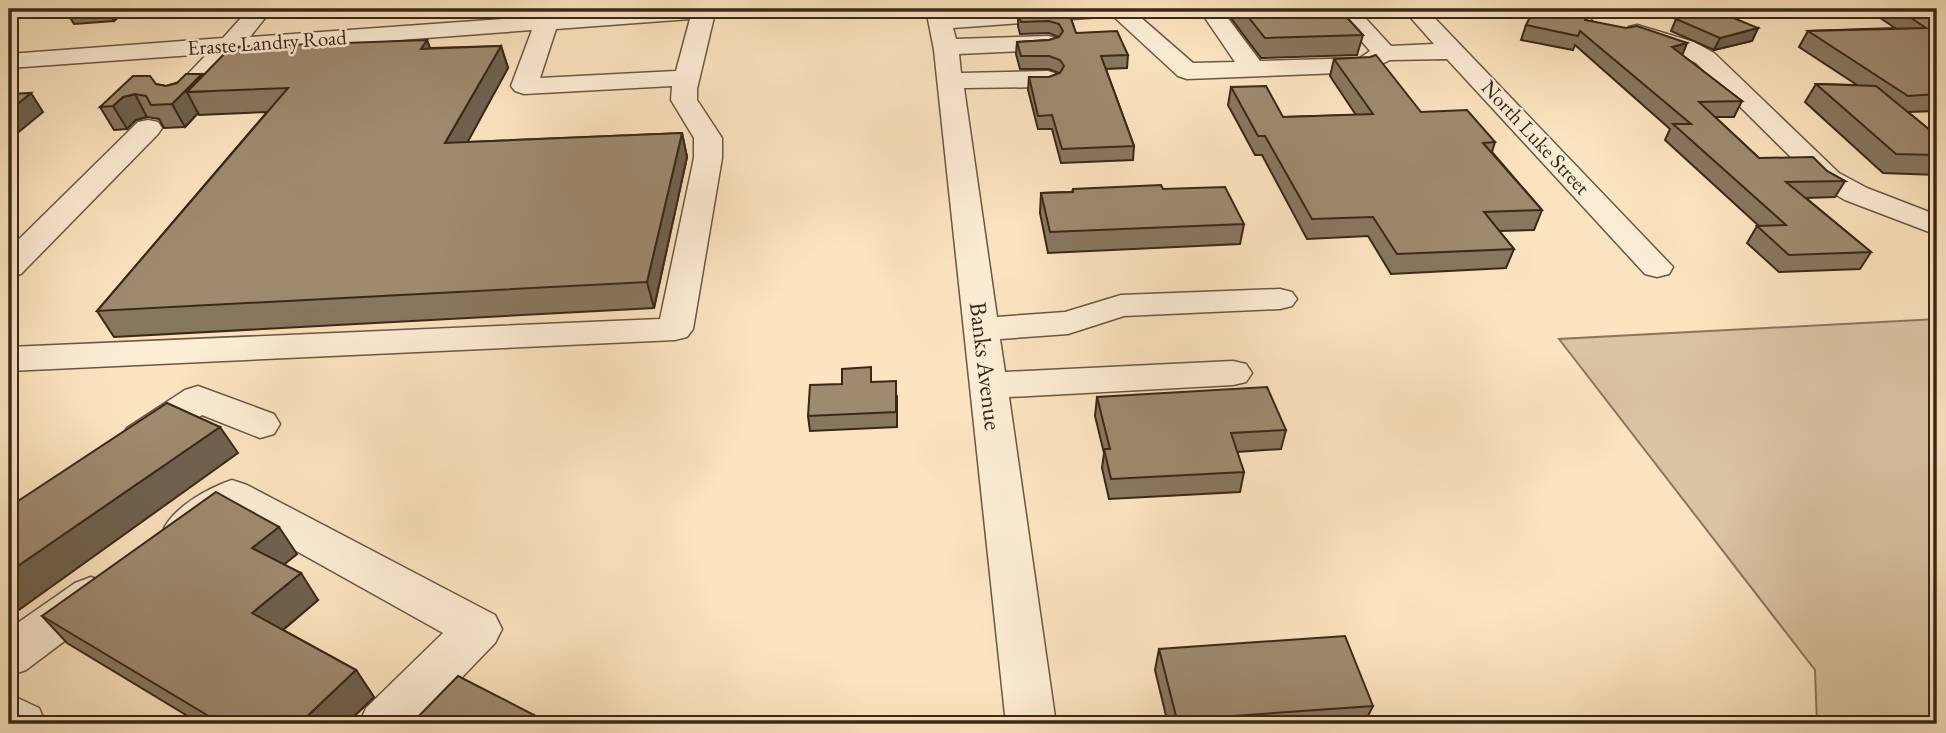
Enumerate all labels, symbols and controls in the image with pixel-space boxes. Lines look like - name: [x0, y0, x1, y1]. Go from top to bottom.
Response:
- street label: Eraste Landry Road: [186, 23, 348, 61]
- street label: North Luke Street: [1476, 74, 1596, 200]
- street label: Banks Avenue: [963, 300, 1009, 432]

